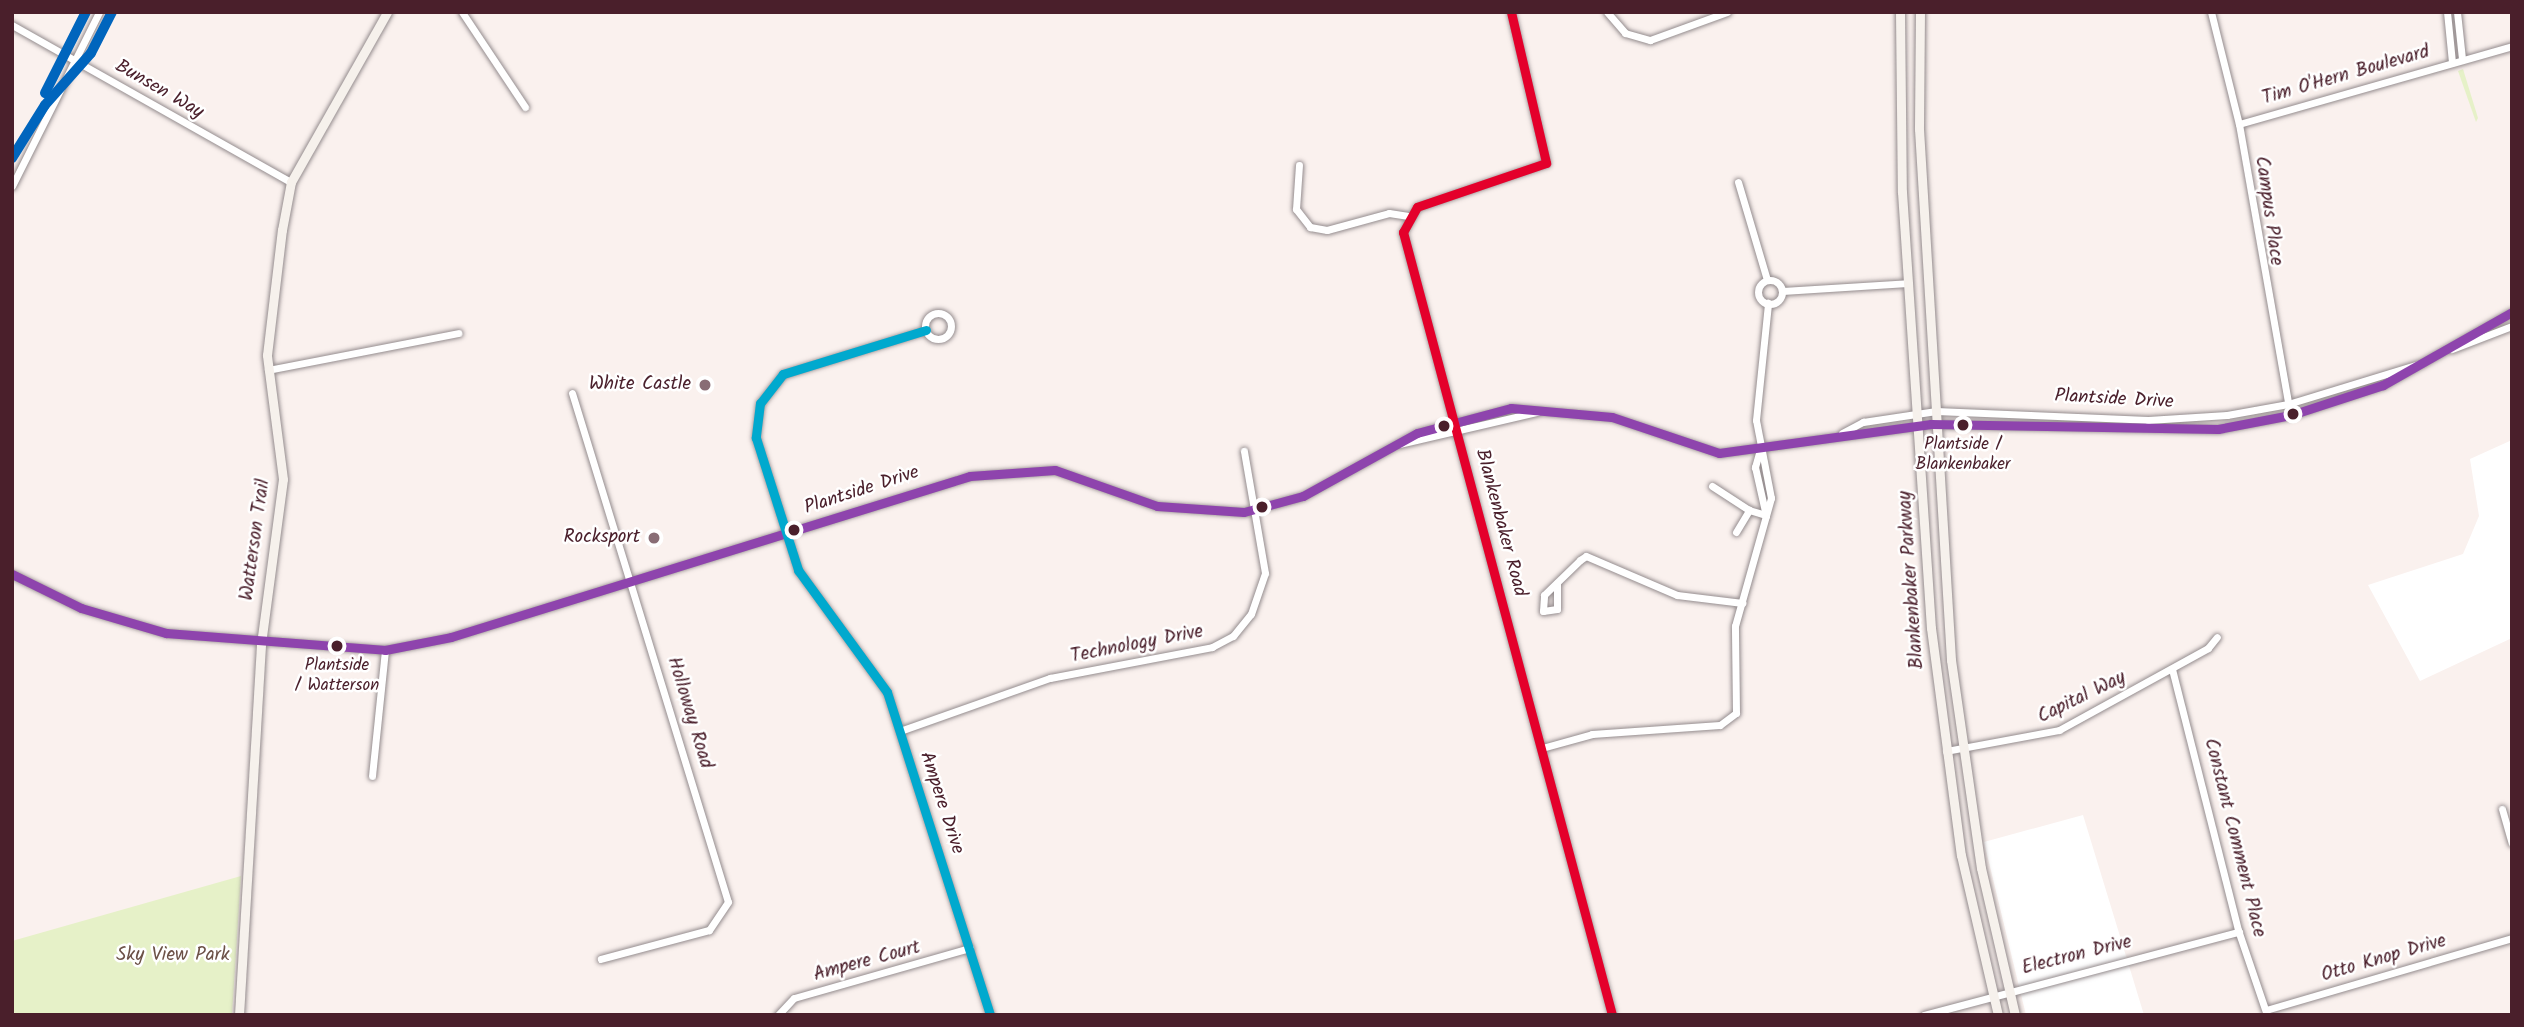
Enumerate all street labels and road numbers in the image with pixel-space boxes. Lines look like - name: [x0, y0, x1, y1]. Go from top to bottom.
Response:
- street label: Tim O'Hern Boulevard: [2260, 41, 2432, 111]
- street label: Bunsen Way: [111, 56, 207, 124]
- street label: Campus Place: [2249, 155, 2287, 267]
- street label: Plantside Drive: [2054, 385, 2174, 415]
- street label: Blankenbaker Road: [1469, 447, 1531, 599]
- street label: Plantside Drive: [802, 462, 922, 520]
- street label: Watterson Trail: [236, 478, 276, 602]
- street label: Blankenbaker Parkway: [1894, 490, 1930, 670]
- street label: Technology Drive: [1069, 621, 1205, 669]
- street label: Holloway Road: [661, 654, 717, 772]
- street label: Capital Way: [2034, 667, 2130, 729]
- street label: Constant Comment Place: [2198, 736, 2270, 940]
- street label: Ampere Drive: [914, 749, 968, 857]
- street label: Otto Knop Drive: [2319, 930, 2449, 988]
- street label: Electron Drive: [2020, 931, 2134, 981]
- street label: Ampere Court: [811, 937, 923, 987]

